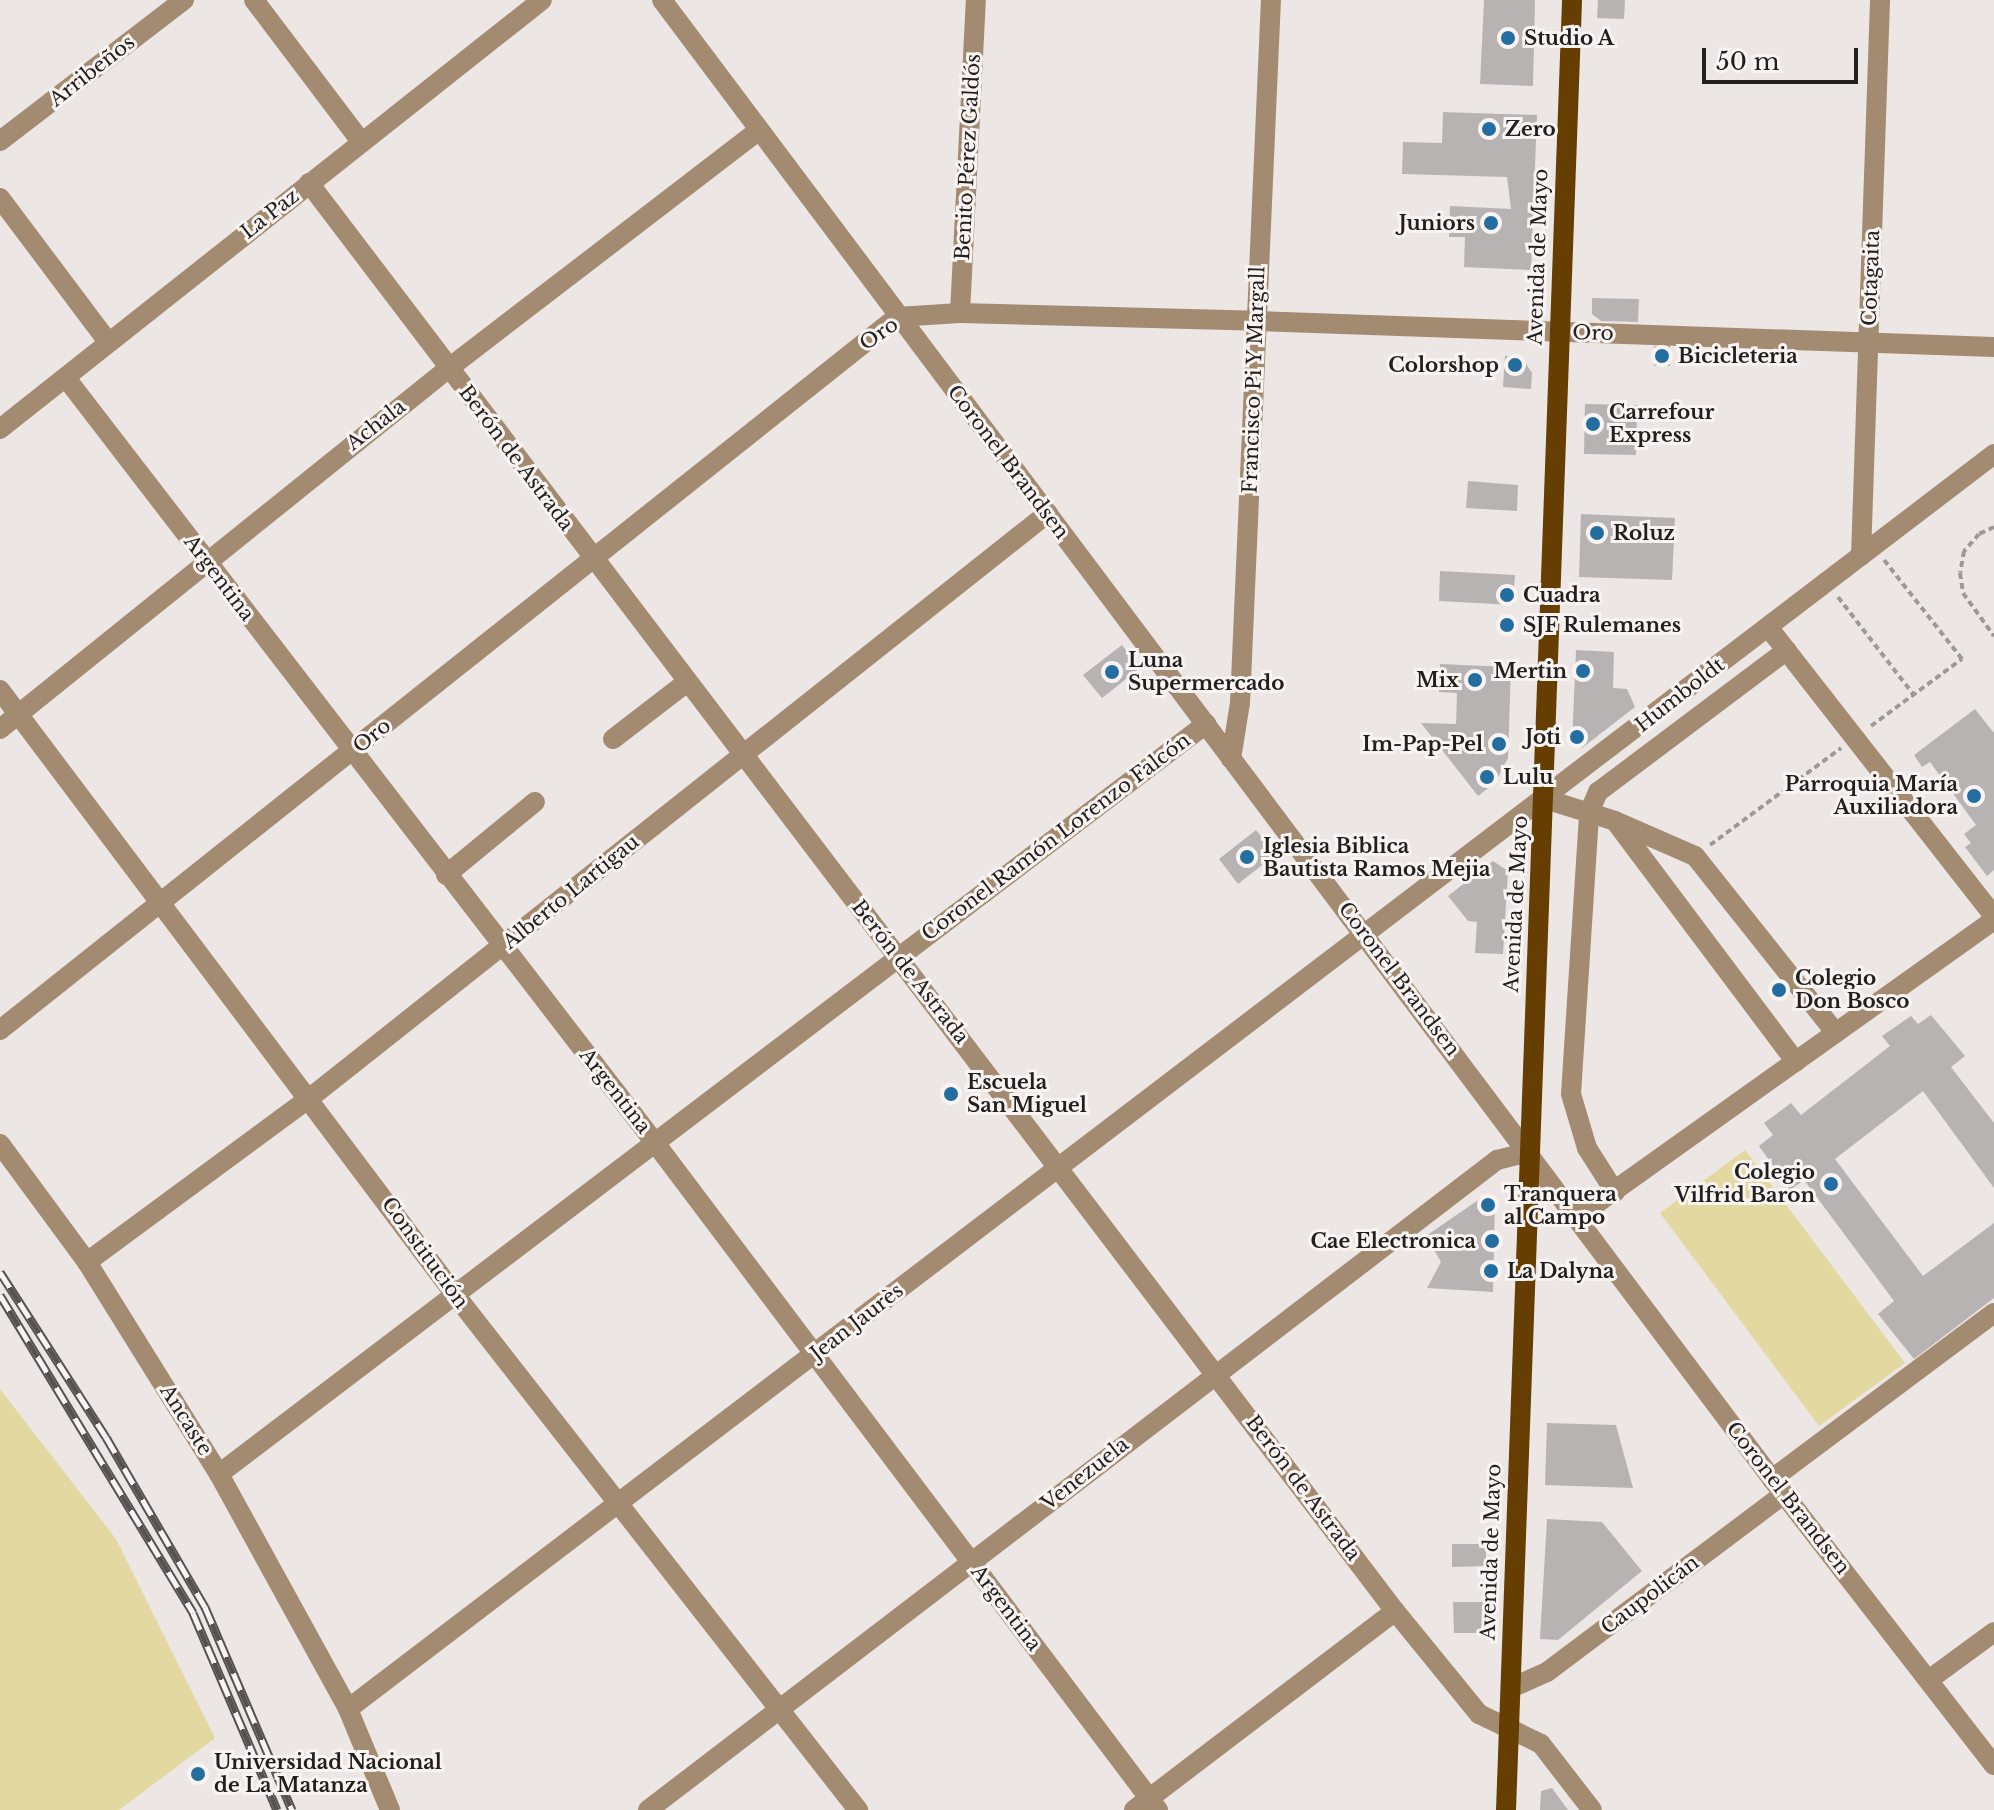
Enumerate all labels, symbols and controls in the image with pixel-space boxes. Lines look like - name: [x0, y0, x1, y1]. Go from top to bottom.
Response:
- place label: Studio A: [1524, 26, 1615, 50]
- marker: Studio A: [1499, 29, 1517, 47]
- street label: Arribeños: [44, 30, 140, 112]
- scale bar: [1706, 32, 1862, 82]
- text: 50 m: [1716, 47, 1779, 76]
- street label: Benito Pérez Galdós: [951, 53, 985, 261]
- place label: Zero: [1505, 117, 1556, 141]
- marker: Zero: [1480, 120, 1498, 138]
- street label: Avenida de Mayo: [1523, 168, 1553, 346]
- street label: La Paz: [236, 184, 304, 244]
- place label: Juniors: [1399, 211, 1475, 235]
- marker: Juniors: [1482, 214, 1500, 232]
- street label: Cotagaita: [1857, 229, 1885, 327]
- street label: Francisco Pi Y Margall: [1238, 265, 1270, 495]
- street label: Oro: [855, 312, 903, 356]
- street label: Oro: [1572, 321, 1614, 345]
- place label: Bicicleteria: [1678, 344, 1798, 368]
- marker: Bicicleteria: [1653, 347, 1671, 365]
- place label: Colorshop: [1388, 353, 1499, 377]
- marker: Colorshop: [1506, 356, 1524, 374]
- street label: Berón de Astrada: [453, 380, 579, 536]
- street label: Coronel Brandsen: [942, 380, 1074, 544]
- street label: Achala: [342, 395, 410, 455]
- place label: Carrefour Express: [1609, 400, 1714, 447]
- marker: Carrefour Express: [1584, 415, 1602, 433]
- place label: Roluz: [1613, 521, 1675, 545]
- marker: Roluz: [1588, 524, 1606, 542]
- street label: Argentina: [179, 530, 259, 626]
- place label: Cuadra: [1523, 583, 1600, 607]
- marker: Cuadra: [1498, 586, 1516, 604]
- place label: SJF Rulemanes: [1523, 613, 1682, 637]
- marker: SJF Rulemanes: [1498, 616, 1516, 634]
- place label: Luna Supermercado: [1128, 648, 1284, 695]
- street label: Humboldt: [1631, 653, 1729, 737]
- place label: Mertin: [1493, 659, 1567, 683]
- marker: Mertin: [1574, 662, 1592, 680]
- marker: Luna Supermercado: [1103, 663, 1121, 681]
- place label: Mix: [1416, 668, 1459, 692]
- marker: Mix: [1466, 671, 1484, 689]
- street label: Oro: [348, 714, 396, 758]
- place label: Joti: [1525, 725, 1561, 749]
- street label: Coronel Ramón Lorenzo Falcón: [917, 728, 1195, 946]
- marker: Joti: [1568, 728, 1586, 746]
- place label: Im-Pap-Pel: [1362, 732, 1483, 756]
- marker: Im-Pap-Pel: [1490, 735, 1508, 753]
- place label: Lulu: [1503, 765, 1553, 789]
- marker: Lulu: [1478, 768, 1496, 786]
- place label: Parroquia María Auxiliadora: [1785, 772, 1958, 819]
- marker: Parroquia María Auxiliadora: [1965, 787, 1983, 805]
- street label: Avenida de Mayo: [1499, 815, 1533, 993]
- street label: Alberto Lartigau: [498, 830, 644, 954]
- place label: Iglesia Biblica Bautista Ramos Mejia: [1263, 834, 1490, 881]
- marker: Iglesia Biblica Bautista Ramos Mejia: [1238, 848, 1256, 866]
- street label: Berón de Astrada: [846, 895, 974, 1049]
- street label: Coronel Brandsen: [1333, 897, 1465, 1061]
- place label: Colegio Don Bosco: [1795, 966, 1909, 1013]
- marker: Colegio Don Bosco: [1770, 981, 1788, 999]
- street label: Argentina: [574, 1044, 656, 1138]
- place label: Escuela San Miguel: [967, 1070, 1087, 1117]
- marker: Escuela San Miguel: [942, 1085, 960, 1103]
- place label: Colegio Vilfrid Baron: [1675, 1160, 1815, 1207]
- marker: Colegio Vilfrid Baron: [1822, 1175, 1840, 1193]
- place label: Tranquera al Campo: [1504, 1182, 1617, 1229]
- street label: Constitución: [377, 1193, 473, 1313]
- marker: Tranquera al Campo: [1479, 1196, 1497, 1214]
- place label: Cae Electronica: [1310, 1229, 1476, 1253]
- marker: Cae Electronica: [1483, 1232, 1501, 1250]
- place label: La Dalyna: [1507, 1259, 1614, 1283]
- marker: La Dalyna: [1482, 1262, 1500, 1280]
- street label: Jean Jaurès: [806, 1278, 908, 1366]
- street label: Ancaste: [155, 1380, 217, 1460]
- street label: Berón de Astrada: [1240, 1410, 1366, 1566]
- street label: Coronel Brandsen: [1721, 1417, 1855, 1579]
- street label: Venezuela: [1037, 1432, 1133, 1516]
- street label: Avenida de Mayo: [1476, 1463, 1506, 1641]
- street label: Caupolicán: [1596, 1550, 1704, 1640]
- street label: Argentina: [966, 1560, 1046, 1656]
- place label: Universidad Nacional de La Matanza: [214, 1750, 442, 1797]
- marker: Universidad Nacional de La Matanza: [189, 1765, 207, 1783]

